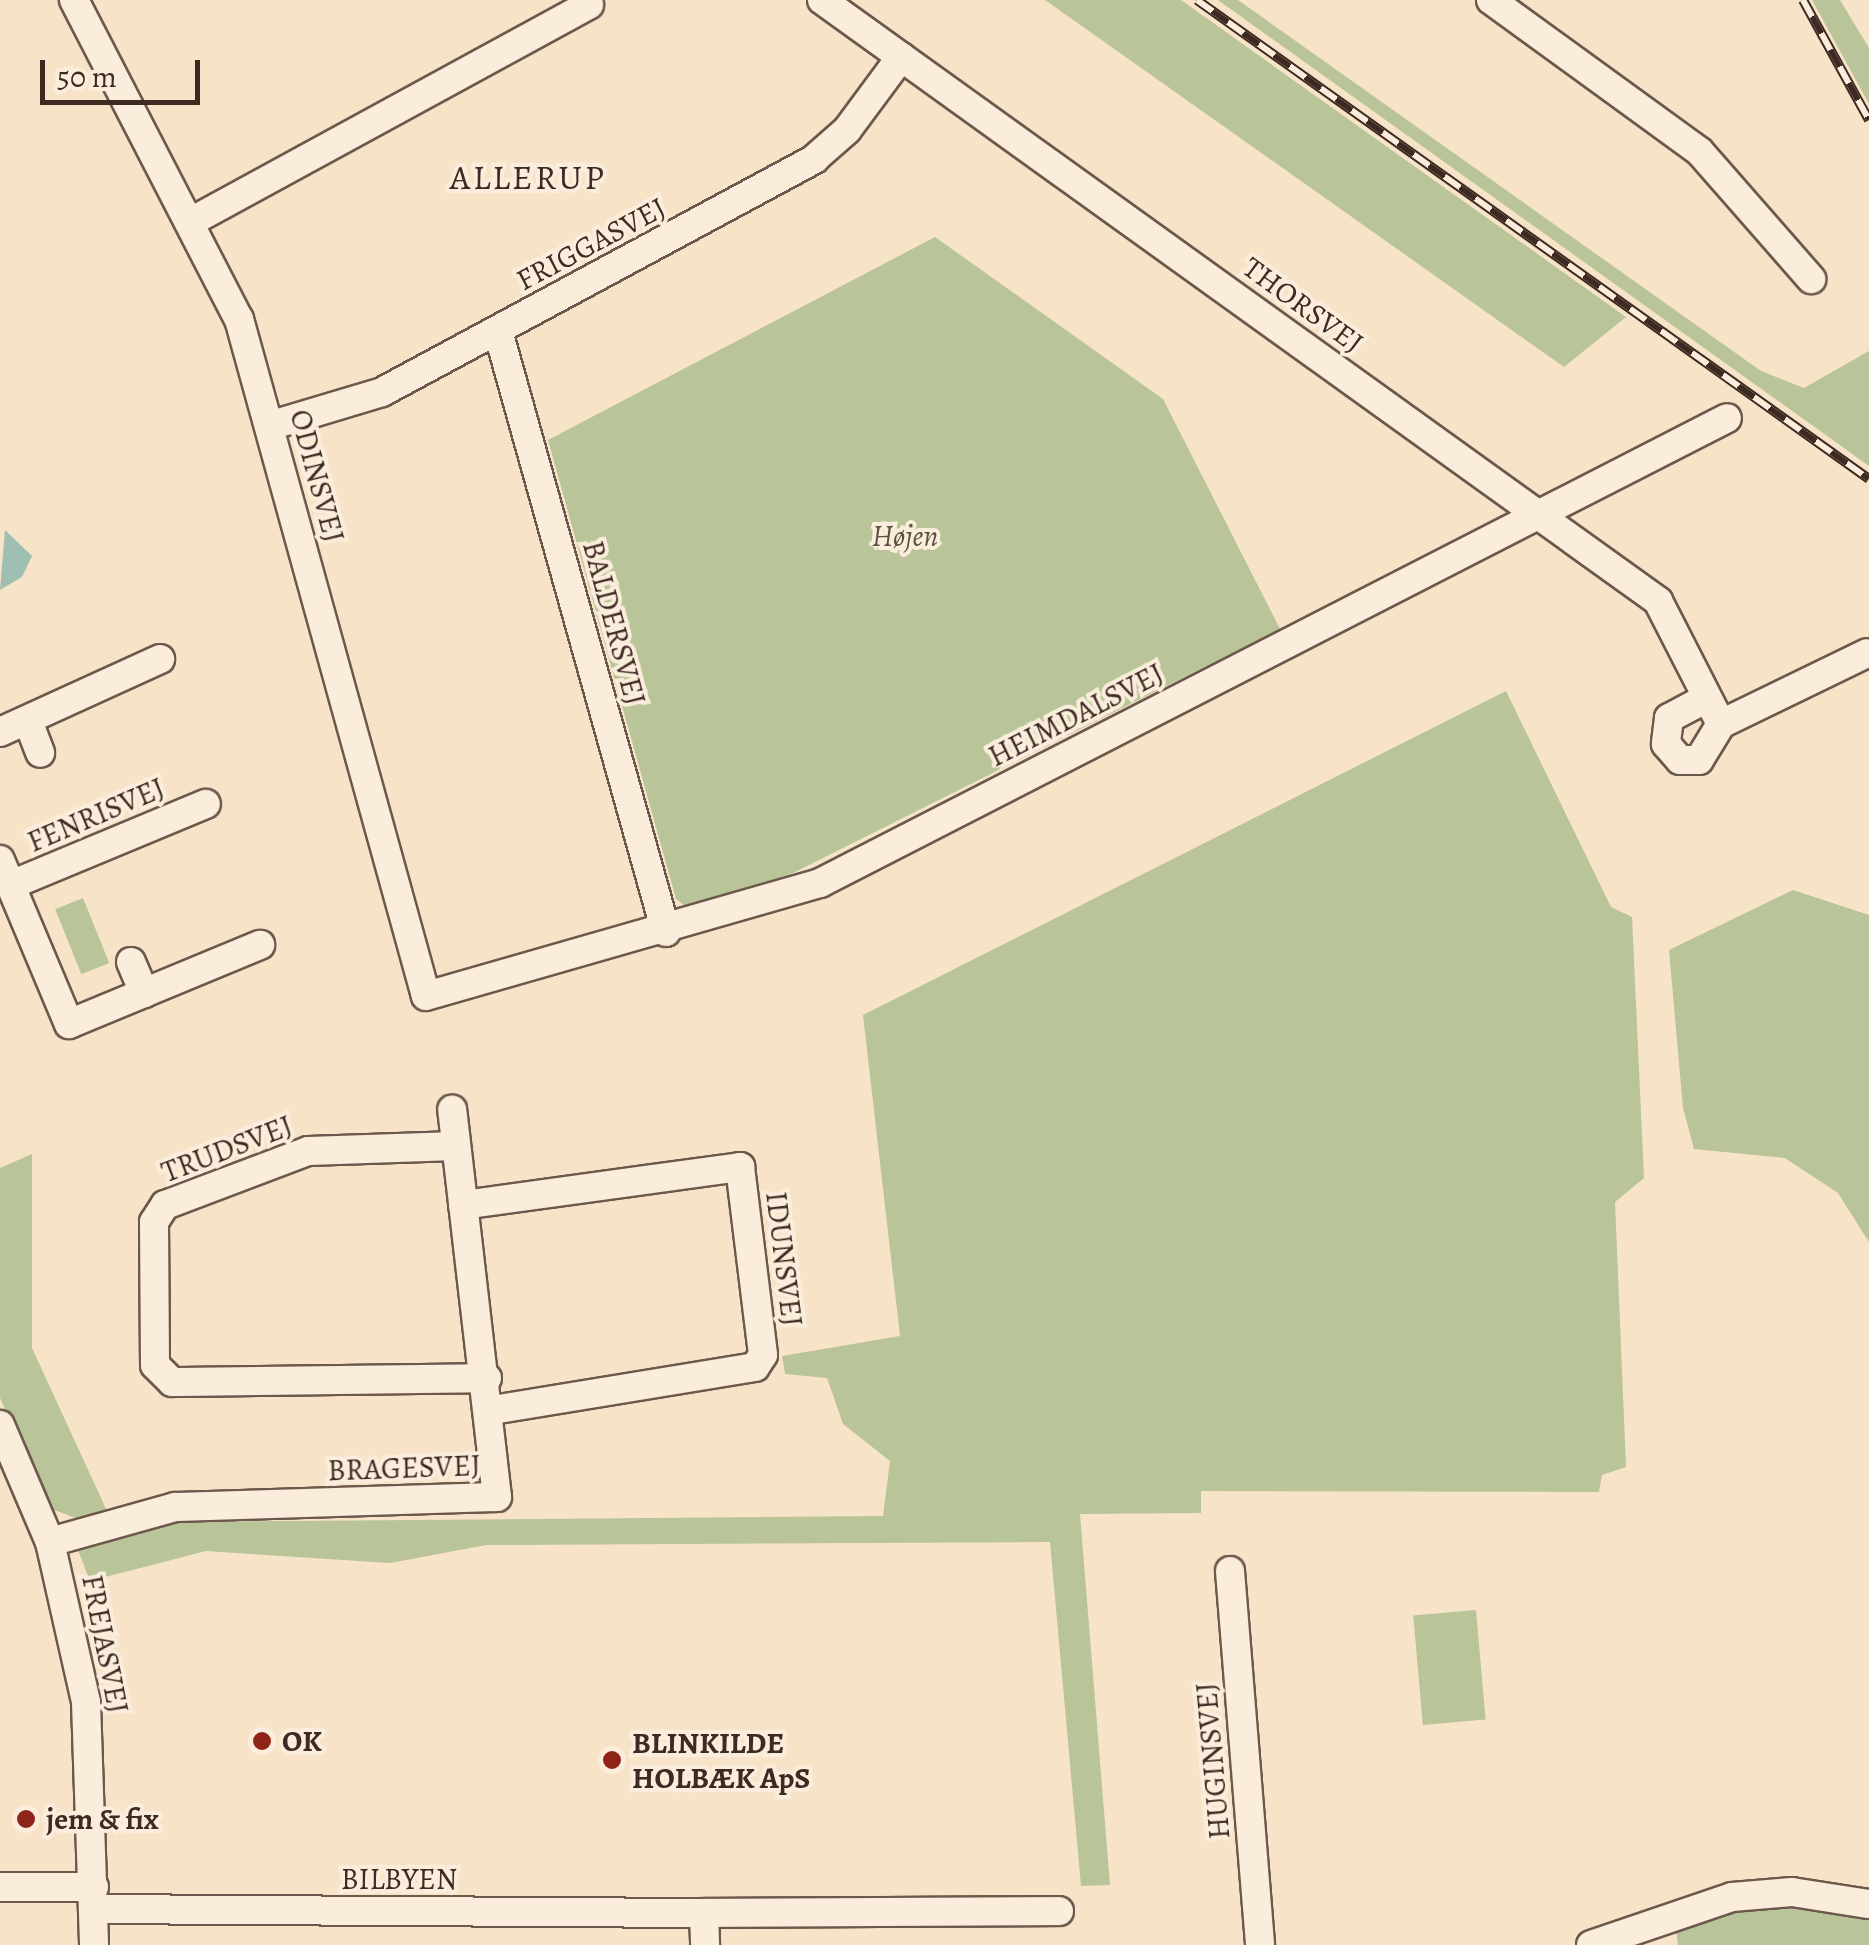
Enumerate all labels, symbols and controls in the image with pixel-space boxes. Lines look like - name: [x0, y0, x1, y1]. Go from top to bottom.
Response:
- scale bar: [45, 40, 205, 102]
- text: 50 m: [57, 57, 117, 97]
- district label: ALLERUP: [450, 156, 606, 198]
- street label: FRIGGASVEJ: [510, 190, 672, 298]
- street label: THORSVEJ: [1236, 249, 1370, 361]
- street label: ODINSVEJ: [282, 406, 352, 546]
- park label: Højen: [872, 518, 938, 554]
- street label: BALDERSVEJ: [575, 537, 653, 709]
- street label: HEIMDALSVEJ: [982, 655, 1170, 775]
- street label: FENRISVEJ: [22, 770, 170, 860]
- street label: TRUDSVEJ: [156, 1108, 298, 1190]
- street label: IDUNSVEJ: [758, 1189, 810, 1329]
- street label: BRAGESVEJ: [327, 1447, 481, 1489]
- street label: FREJASVEJ: [74, 1572, 136, 1716]
- street label: HUGINSVEJ: [1188, 1681, 1238, 1841]
- place label: OK: [282, 1723, 322, 1759]
- place label: BLINKILDE HOLBÆK ApS: [632, 1725, 810, 1796]
- marker: OK: [251, 1730, 273, 1752]
- marker: BLINKILDE HOLBÆK ApS: [601, 1749, 623, 1771]
- place label: jem & fix: [46, 1801, 159, 1837]
- marker: jem & fix: [15, 1808, 37, 1830]
- street label: BILBYEN: [341, 1861, 457, 1897]

